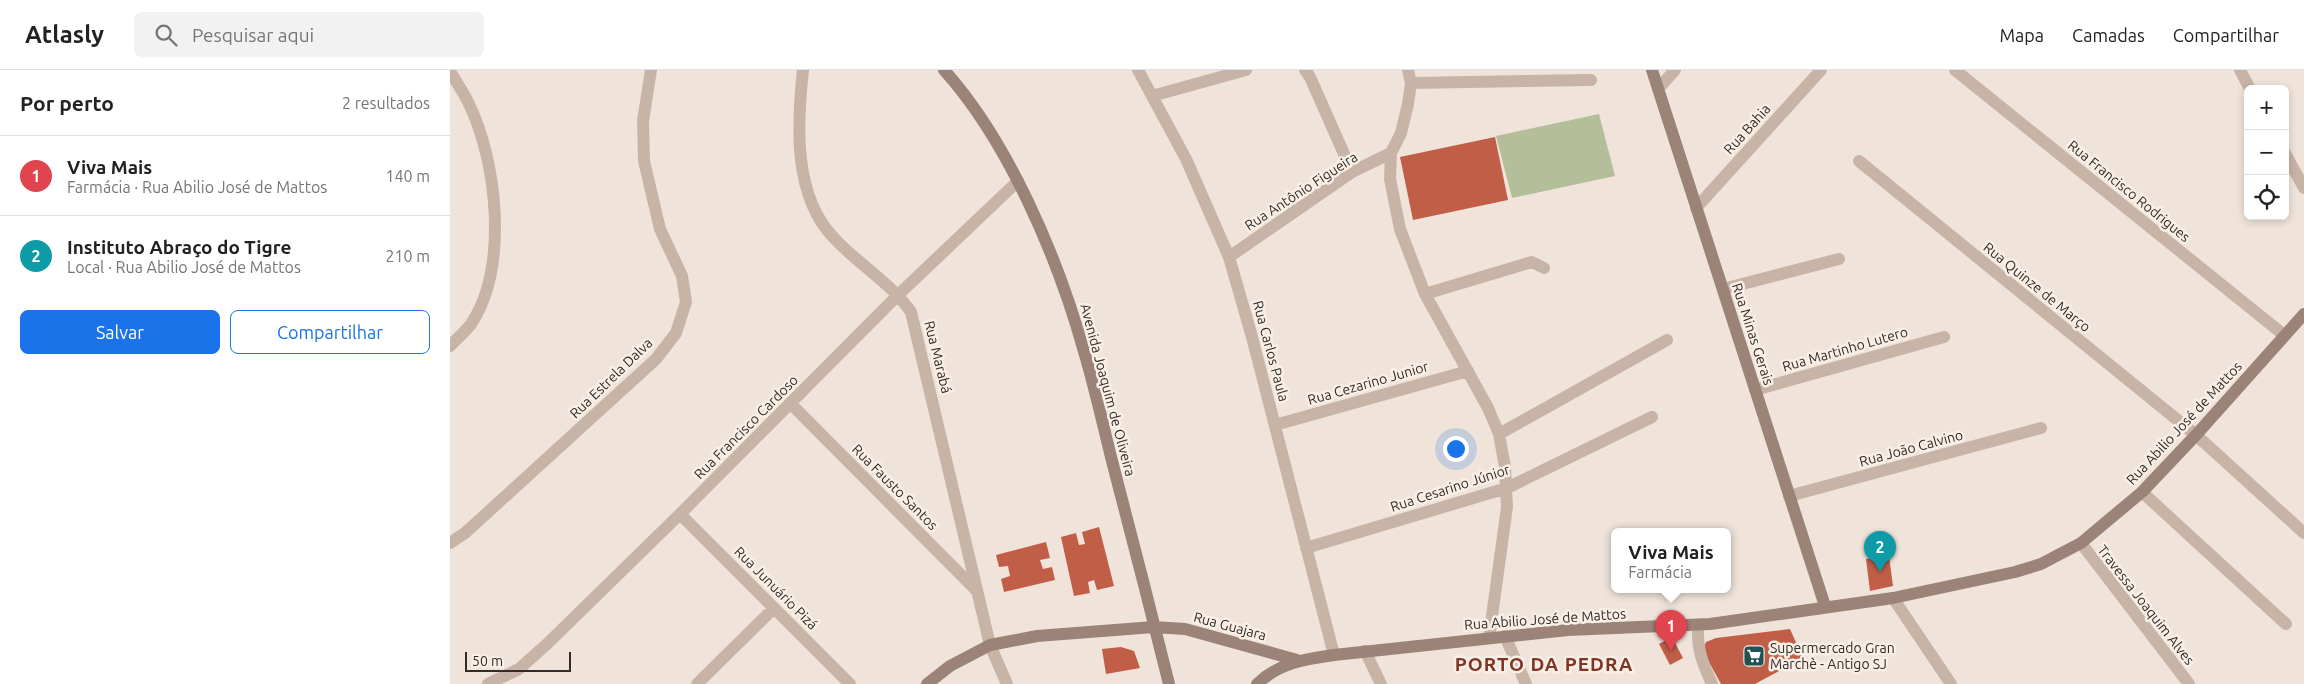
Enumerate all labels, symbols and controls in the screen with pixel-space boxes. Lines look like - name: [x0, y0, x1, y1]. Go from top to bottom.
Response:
- search box: [134, 12, 484, 57]
- text: Atlasly: [25, 21, 104, 48]
- icon: search: [152, 21, 180, 49]
- text: Pesquisar aqui: [192, 24, 314, 46]
- text: Mapa: [1999, 25, 2044, 45]
- text: Camadas: [2072, 25, 2145, 45]
- text: Compartilhar: [2173, 25, 2279, 45]
- map controls: [2244, 85, 2289, 220]
- button: +: [2244, 85, 2289, 130]
- text: Por perto: [20, 91, 114, 115]
- text: 2 resultados: [342, 94, 430, 112]
- street label: Rua Bahia: [1720, 101, 1774, 157]
- button: −: [2244, 130, 2289, 175]
- street label: Rua Francisco Rodrigues: [2065, 137, 2193, 245]
- street label: Rua Antônio Figueira: [1242, 149, 1360, 233]
- text: Viva Mais: [67, 156, 152, 178]
- text: 1: [31, 167, 41, 185]
- text: 140 m: [385, 167, 430, 185]
- button: locate: [2244, 175, 2289, 220]
- text: Farmácia · Rua Abilio José de Mattos: [67, 178, 327, 196]
- text: Instituto Abraço do Tigre: [67, 236, 291, 258]
- street label: Rua Quinze de Março: [1980, 239, 2094, 335]
- text: 2: [31, 247, 41, 265]
- text: 210 m: [385, 247, 430, 265]
- text: Local · Rua Abilio José de Mattos: [67, 258, 301, 276]
- street label: Rua Minas Gerais: [1729, 281, 1777, 387]
- street label: Rua Carlos Paula: [1250, 299, 1292, 403]
- street label: Avenida Joaquim de Oliveira: [1077, 302, 1139, 478]
- button: Salvar: [20, 310, 220, 354]
- button: Compartilhar: [230, 310, 430, 354]
- street label: Rua Marabá: [921, 319, 955, 395]
- street label: Rua Martinho Lutero: [1780, 323, 1910, 375]
- street label: Rua Estrela Dalva: [566, 335, 656, 421]
- street label: Rua Cezarino Junior: [1306, 358, 1431, 408]
- street label: Rua Abilio José de Mattos: [2123, 358, 2245, 488]
- street label: Rua Francisco Cardoso: [691, 372, 801, 482]
- street label: Rua João Calvino: [1857, 426, 1965, 470]
- your location: [1443, 436, 1469, 462]
- street label: Rua Fausto Santos: [849, 441, 941, 533]
- street label: Rua Cesarino Júnior: [1388, 461, 1512, 515]
- popup: [1611, 528, 1731, 593]
- pin: 2: [1864, 531, 1896, 572]
- text: Viva Mais: [1628, 541, 1714, 563]
- street label: Travessa Joaquim Alves: [2094, 542, 2198, 668]
- street label: Rua Junuário Pizá: [731, 543, 821, 633]
- text: Farmácia: [1628, 563, 1692, 581]
- street label: Rua Abilio José de Mattos: [1464, 605, 1626, 633]
- street label: Rua Guajara: [1192, 609, 1268, 643]
- pin: 1: [1655, 610, 1687, 651]
- place label: Supermercado Gran Marchè - Antigo SJ: [1770, 640, 1895, 672]
- supermarket icon: Supermercado Gran Marchè - Antigo SJ: [1742, 644, 1766, 668]
- scale bar: [465, 649, 571, 672]
- text: 50 m: [472, 653, 503, 669]
- district label: PORTO DA PEDRA: [1455, 653, 1633, 675]

